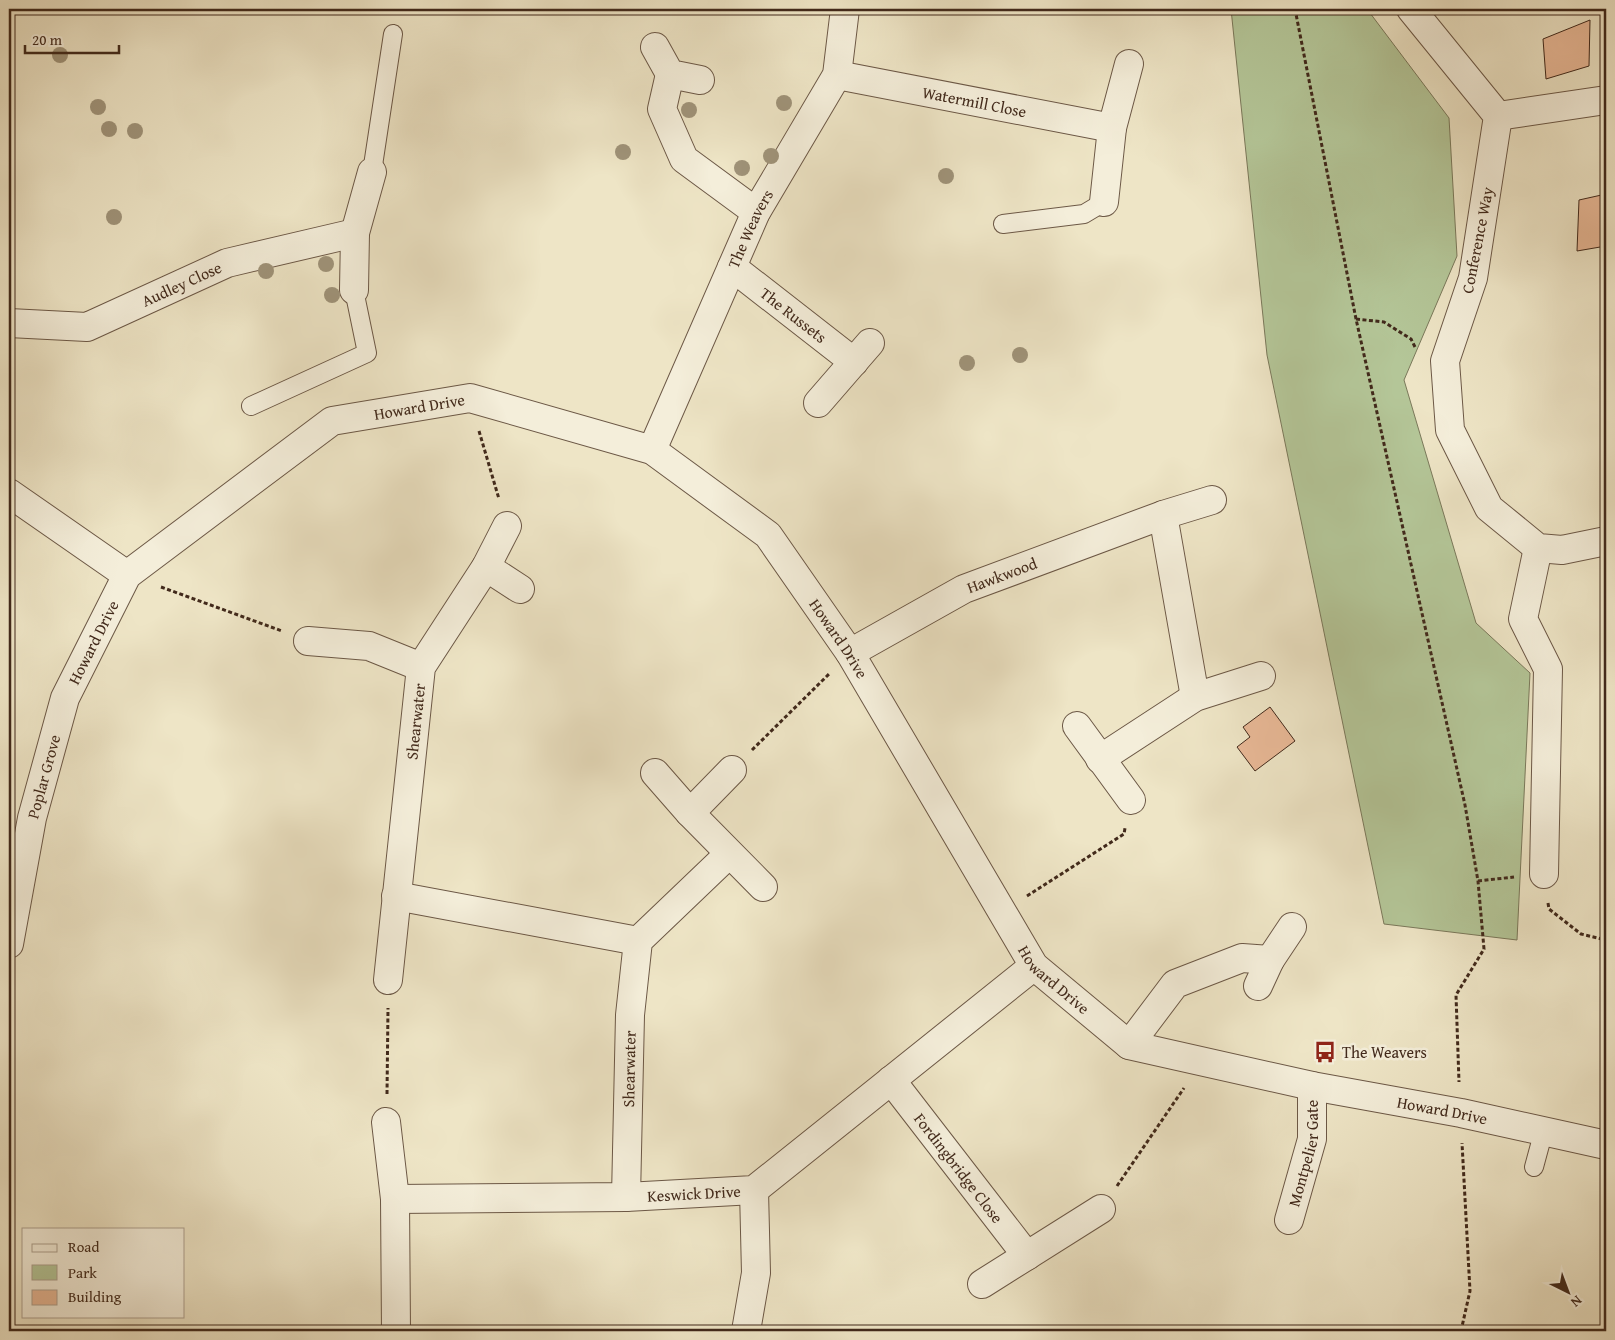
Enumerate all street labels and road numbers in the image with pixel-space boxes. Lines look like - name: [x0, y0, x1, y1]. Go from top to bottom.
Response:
- street label: Watermill Close: [920, 80, 1029, 123]
- street label: The Weavers: [721, 185, 779, 272]
- street label: Conference Way: [1455, 185, 1499, 295]
- street label: Audley Close: [138, 255, 225, 313]
- street label: The Russets: [755, 281, 832, 349]
- street label: Howard Drive: [372, 387, 466, 426]
- street label: Hawkwood: [963, 551, 1041, 599]
- street label: Howard Drive: [804, 593, 874, 683]
- street label: Howard Drive: [62, 596, 124, 689]
- street label: Shearwater: [399, 682, 431, 761]
- street label: Poplar Grove: [20, 732, 66, 821]
- street label: Howard Drive: [1012, 941, 1095, 1020]
- street label: Shearwater: [616, 1030, 642, 1108]
- street label: Howard Drive: [1395, 1090, 1490, 1131]
- street label: Montpelier Gate: [1281, 1100, 1324, 1209]
- street label: Fordingbridge Close: [908, 1107, 1009, 1228]
- street label: Keswick Drive: [646, 1179, 741, 1208]

